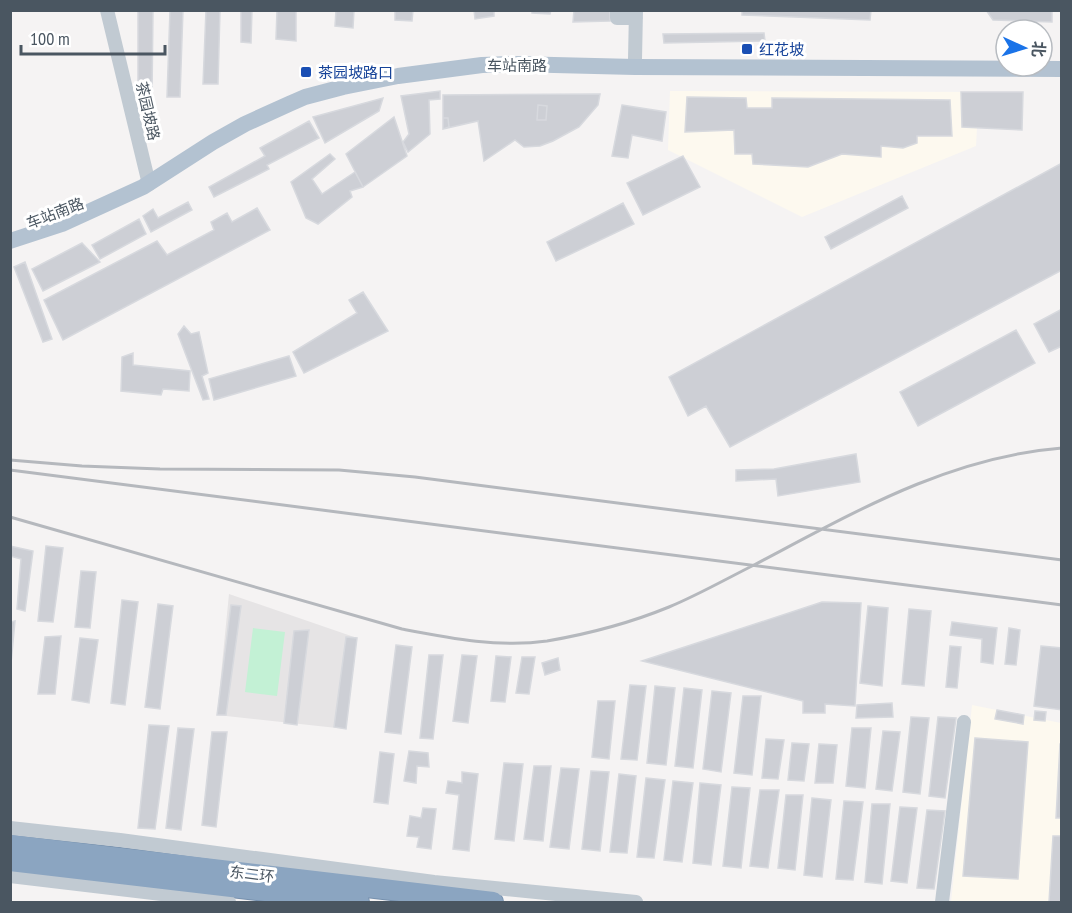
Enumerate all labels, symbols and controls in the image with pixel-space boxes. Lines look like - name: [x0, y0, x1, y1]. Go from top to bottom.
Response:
- scale bar: [21, 18, 165, 56]
- north arrow: [994, 18, 1054, 78]
- text: 100 m: [30, 27, 70, 50]
- place label: 红花坡: [759, 40, 804, 59]
- text: 北: [1028, 40, 1049, 58]
- marker: 红花坡: [740, 42, 754, 56]
- street label: 车站南路: [487, 56, 547, 75]
- place label: 茶园坡路口: [318, 63, 393, 82]
- marker: 茶园坡路口: [299, 65, 313, 79]
- street label: 茶园坡路: [132, 80, 164, 142]
- street label: 车站南路: [24, 193, 86, 233]
- street label: 东二环: [229, 862, 275, 886]

